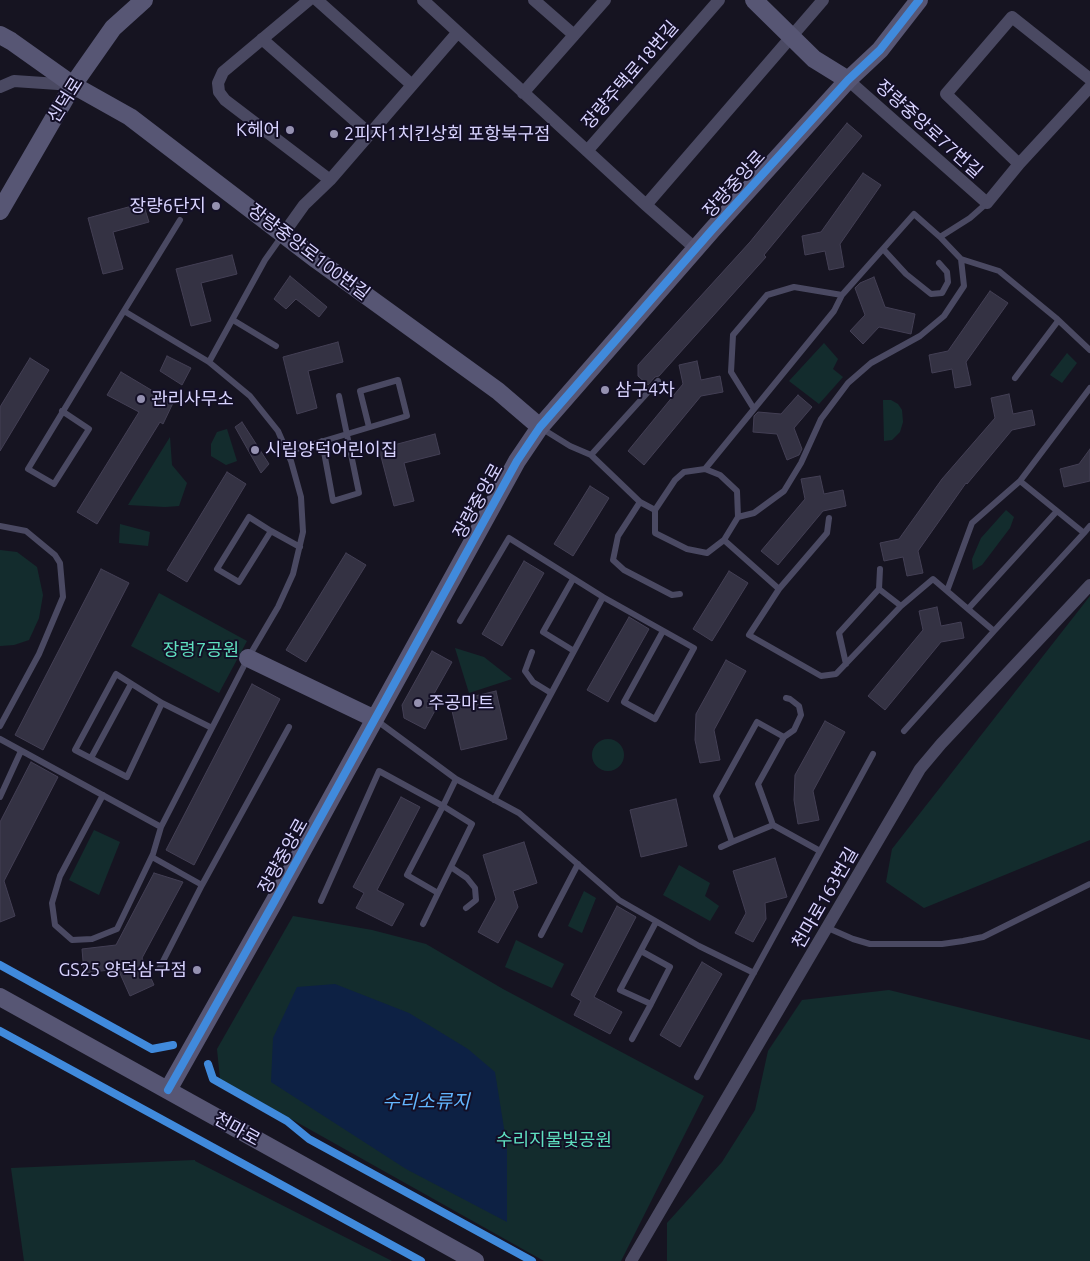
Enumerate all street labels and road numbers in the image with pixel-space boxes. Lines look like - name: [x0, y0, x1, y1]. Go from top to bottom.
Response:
- street label: 장량주택로18번길: [577, 17, 683, 133]
- street label: 신덕로: [43, 73, 87, 127]
- street label: 장량중앙로77번길: [871, 75, 987, 183]
- street label: 장량중앙로: [698, 146, 770, 222]
- street label: 장량중앙로100번길: [244, 199, 374, 305]
- street label: 장량중앙로: [448, 460, 508, 542]
- street label: 장량중앙로: [253, 815, 313, 897]
- street label: 천마로163번길: [787, 844, 863, 952]
- street label: 천마로: [210, 1108, 264, 1150]

